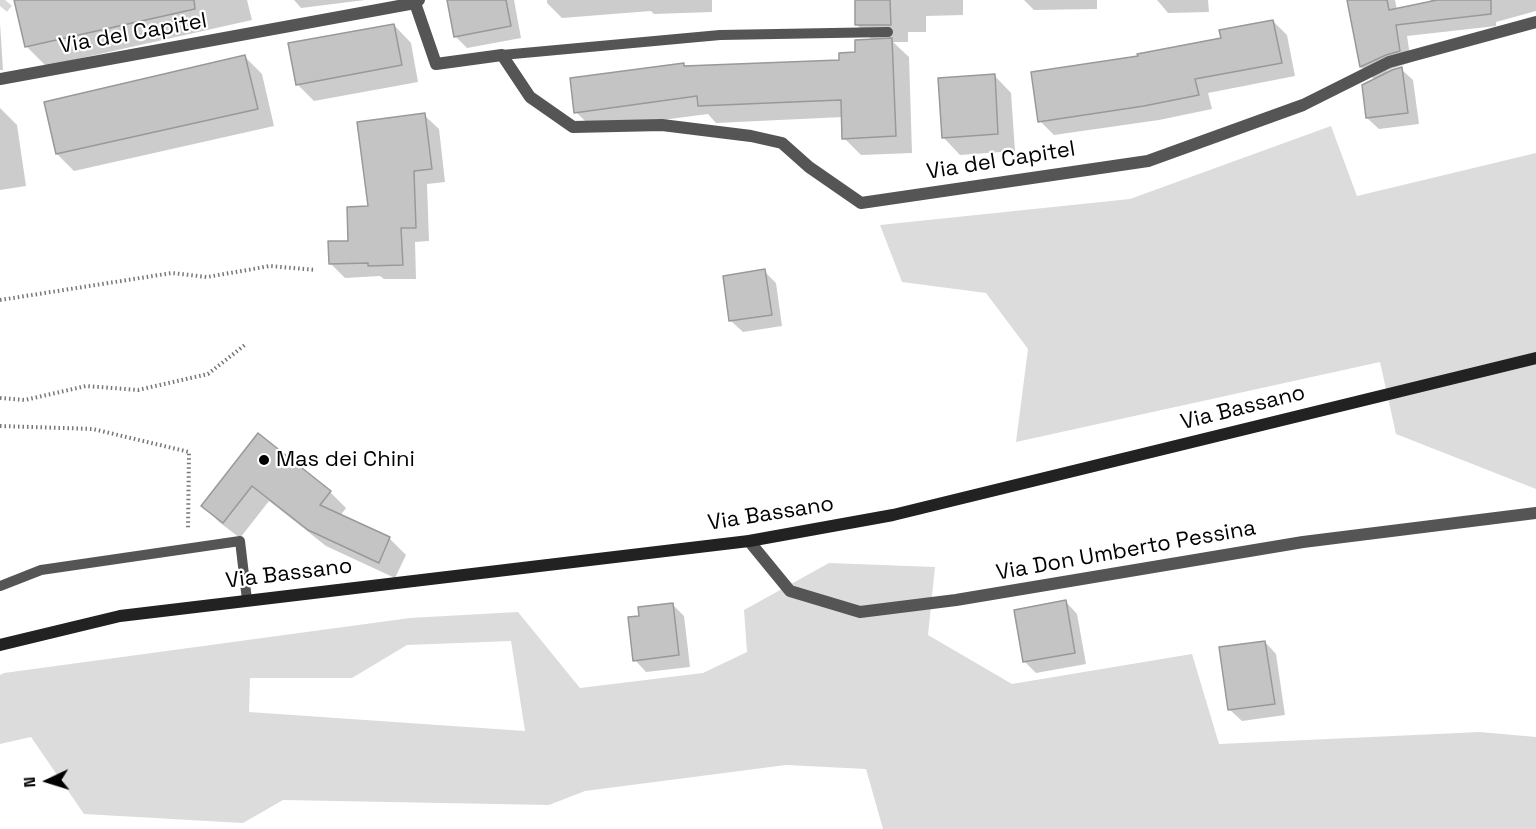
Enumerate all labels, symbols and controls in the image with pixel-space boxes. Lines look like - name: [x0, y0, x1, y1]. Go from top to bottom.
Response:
- street label: Via del Capitel: [57, 8, 209, 60]
- street label: Via del Capitel: [925, 136, 1077, 186]
- street label: Via Bassano: [1178, 380, 1308, 436]
- place label: Mas dei Chini: [276, 447, 415, 473]
- marker: Mas dei Chini: [257, 453, 271, 467]
- street label: Via Bassano: [706, 491, 836, 537]
- street label: Via Don Umberto Pessina: [994, 515, 1258, 587]
- street label: Via Bassano: [224, 553, 354, 595]
- north arrow: [18, 751, 78, 811]
- text: N: [19, 776, 40, 788]

